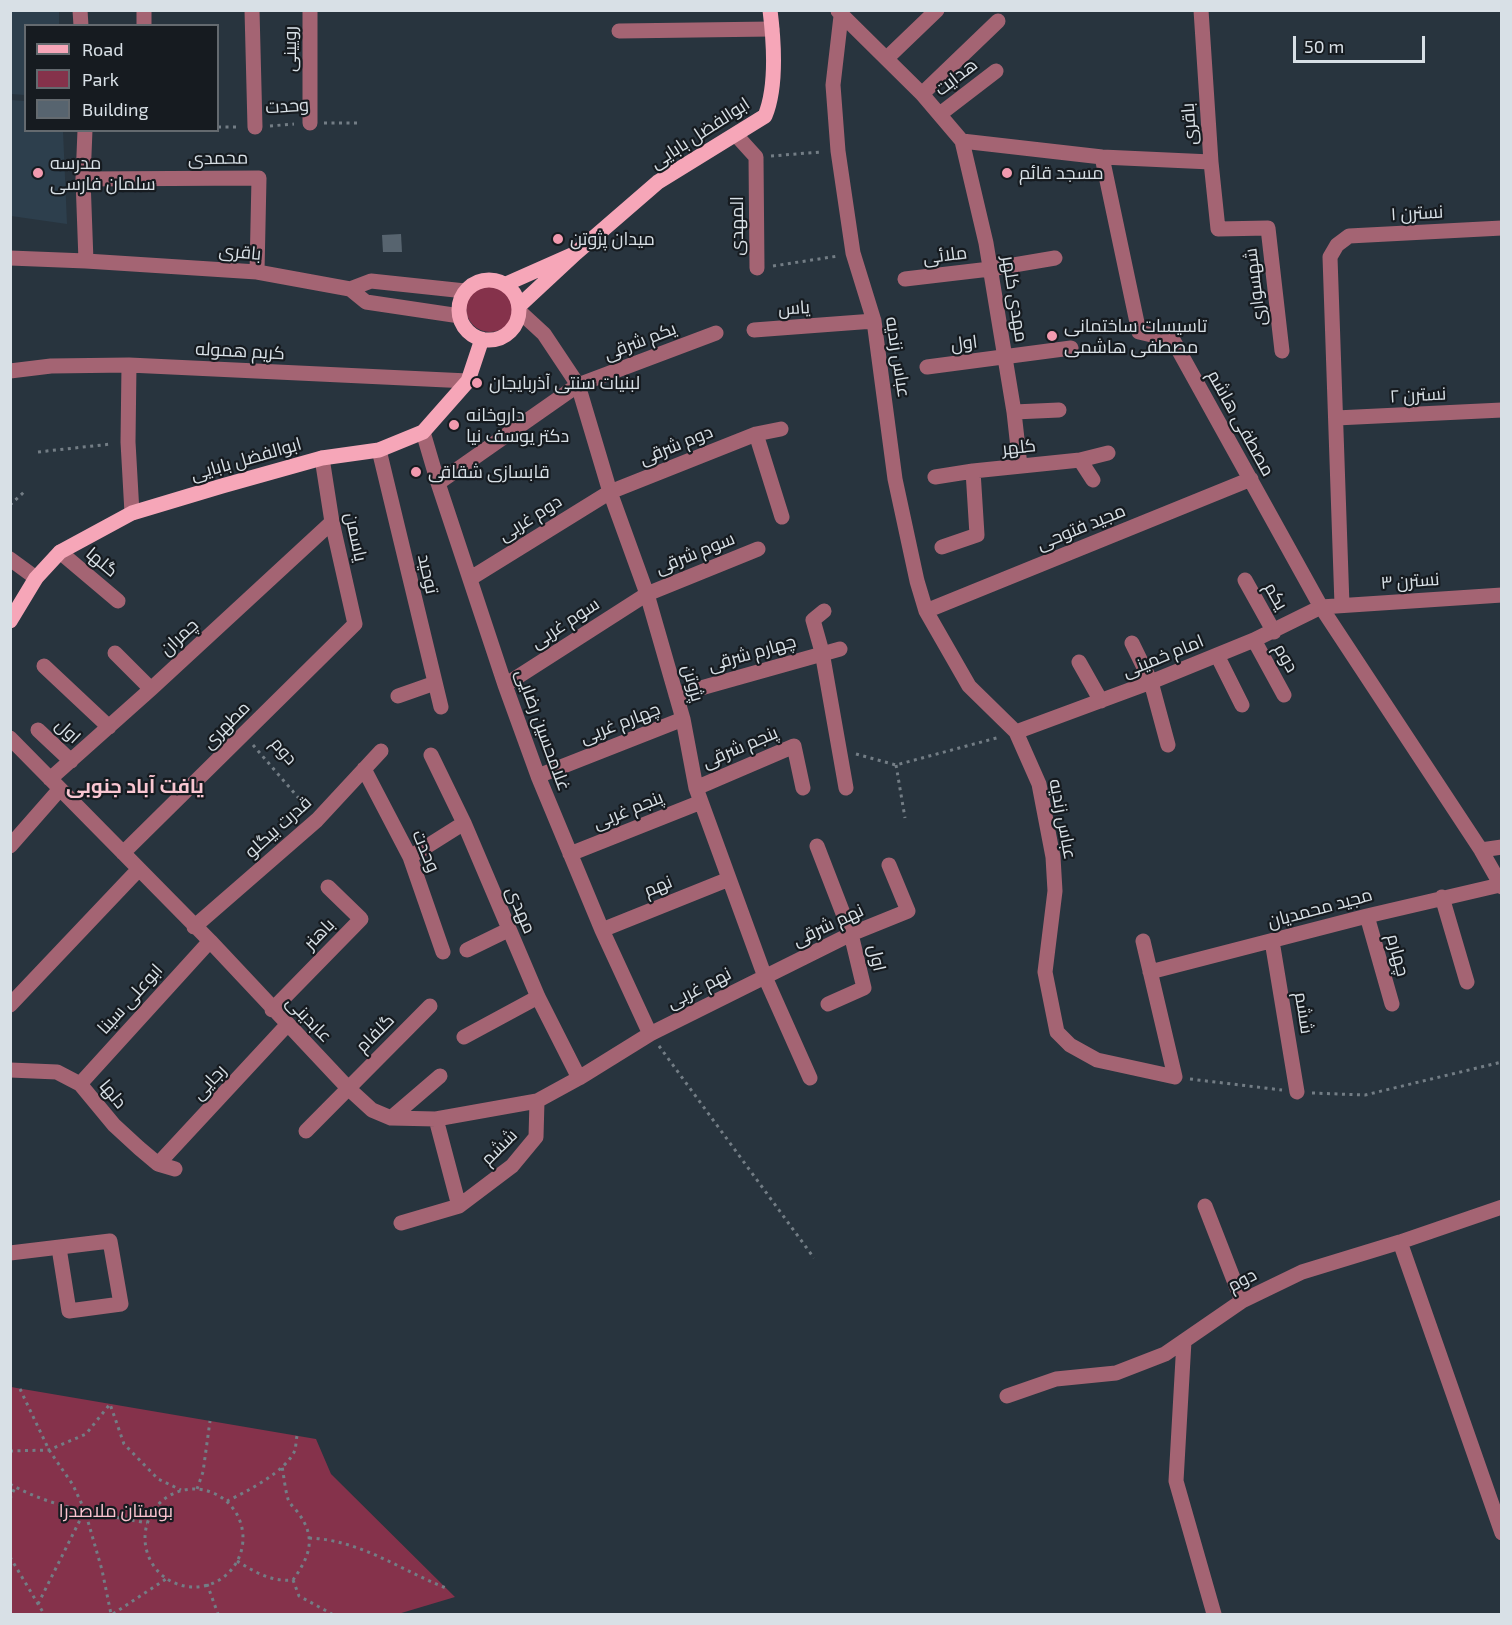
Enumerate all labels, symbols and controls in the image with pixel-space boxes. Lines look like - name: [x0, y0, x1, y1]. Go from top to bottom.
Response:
- legend: [24, 24, 219, 132]
- scale bar: [1296, 24, 1428, 62]
- street label: رویینی: [279, 26, 301, 72]
- text: 50 m: [1304, 35, 1344, 57]
- text: Road: [82, 38, 123, 60]
- street label: هدایت: [930, 54, 982, 100]
- text: Park: [82, 68, 119, 90]
- street label: ابوالفضل بابایی: [646, 93, 754, 173]
- street label: وحدت: [264, 94, 310, 118]
- text: Building: [82, 98, 149, 120]
- street label: باقری: [1177, 102, 1201, 146]
- street label: محمدی: [188, 147, 248, 169]
- place label: مدرسه سلمان فارسی: [50, 152, 156, 195]
- place label: مسجد قائم: [1019, 162, 1103, 184]
- marker: مدرسه سلمان فارسی: [31, 166, 45, 180]
- marker: مسجد قائم: [1000, 166, 1014, 180]
- street label: المهدی: [726, 196, 748, 256]
- street label: نسترن ۱: [1390, 201, 1444, 225]
- place label: میدان پژوتن: [570, 228, 655, 250]
- marker: میدان پژوتن: [551, 232, 565, 246]
- street label: باقری: [218, 239, 262, 265]
- street label: ملائی: [922, 242, 968, 268]
- street label: شهسواری: [1240, 247, 1270, 327]
- street label: مهدی کلهر: [998, 254, 1032, 344]
- street label: یاس: [777, 296, 811, 320]
- street label: عباس زندیه: [881, 315, 915, 399]
- place label: تاسیسات ساختمانی مصطفی هاشمی: [1064, 315, 1207, 358]
- street label: یکم شرقی: [601, 317, 679, 365]
- marker: تاسیسات ساختمانی مصطفی هاشمی: [1045, 329, 1059, 343]
- street label: اول: [949, 331, 979, 355]
- street label: کریم هموله: [195, 338, 285, 364]
- street label: مصطفی هاشم: [1203, 366, 1279, 480]
- place label: لبنیات سنتی آذربایجان: [489, 372, 640, 394]
- marker: لبنیات سنتی آذربایجان: [470, 376, 484, 390]
- street label: نسترن ۲: [1389, 383, 1447, 407]
- place label: داروخانه دکتر یوسف نیا: [466, 404, 569, 446]
- marker: داروخانه دکتر یوسف نیا: [447, 418, 461, 432]
- street label: دوم شرقی: [636, 421, 716, 469]
- street label: ابوالفضل بابایی: [188, 433, 304, 485]
- street label: کلهر: [1001, 434, 1037, 460]
- place label: قابسازی شقاقی: [428, 461, 550, 483]
- marker: قابسازی شقاقی: [409, 465, 423, 479]
- street label: دوم غربی: [494, 490, 566, 546]
- street label: مجید فتوحی: [1033, 499, 1129, 555]
- street label: یاسمن: [340, 510, 372, 564]
- street label: سوم شرقی: [652, 527, 738, 579]
- street label: گلها: [82, 543, 122, 581]
- street label: توحید: [413, 552, 443, 596]
- street label: نسترن ۳: [1380, 568, 1440, 594]
- street label: یکم: [1260, 578, 1292, 614]
- street label: سوم غربی: [527, 593, 603, 653]
- street label: چمران: [155, 614, 203, 660]
- street label: چهارم شرقی: [706, 630, 798, 676]
- street label: امام خمینی: [1119, 630, 1207, 682]
- street label: دوم: [1269, 640, 1303, 676]
- street label: پژوتن: [677, 662, 709, 704]
- street label: غلامحسین رضایی: [511, 666, 575, 794]
- street label: مطهری: [198, 697, 254, 753]
- street label: چهارم غربی: [577, 698, 663, 748]
- street label: اول: [51, 714, 85, 748]
- street label: پنجم شرقی: [699, 721, 781, 773]
- street label: دوم: [266, 733, 302, 769]
- district label: یافت آباد جنوبی: [66, 774, 204, 798]
- street label: عباس زندیه: [1045, 777, 1081, 861]
- street label: پنجم غربی: [590, 786, 666, 834]
- street label: قدرت بیگلو: [240, 791, 316, 863]
- street label: وحدت: [408, 827, 444, 875]
- street label: نهم: [641, 871, 675, 901]
- street label: مهدی: [501, 883, 541, 937]
- street label: مجید محمدیان: [1265, 884, 1375, 932]
- street label: نهم شرقی: [789, 899, 867, 951]
- street label: باهنر: [299, 914, 339, 954]
- street label: چهارم: [1382, 931, 1414, 979]
- street label: اول: [863, 943, 891, 973]
- street label: ابوعلی سینا: [93, 959, 167, 1039]
- street label: نهم غربی: [663, 963, 735, 1013]
- street label: ششم: [1290, 990, 1318, 1036]
- street label: عابدینی: [282, 991, 336, 1047]
- street label: گلفام: [351, 1009, 399, 1057]
- street label: رجایی: [187, 1060, 231, 1104]
- street label: دلها: [95, 1075, 131, 1113]
- street label: ششم: [476, 1124, 522, 1170]
- street label: دوم: [1224, 1263, 1260, 1297]
- park label: بوستان ملاصدرا: [59, 1500, 173, 1522]

